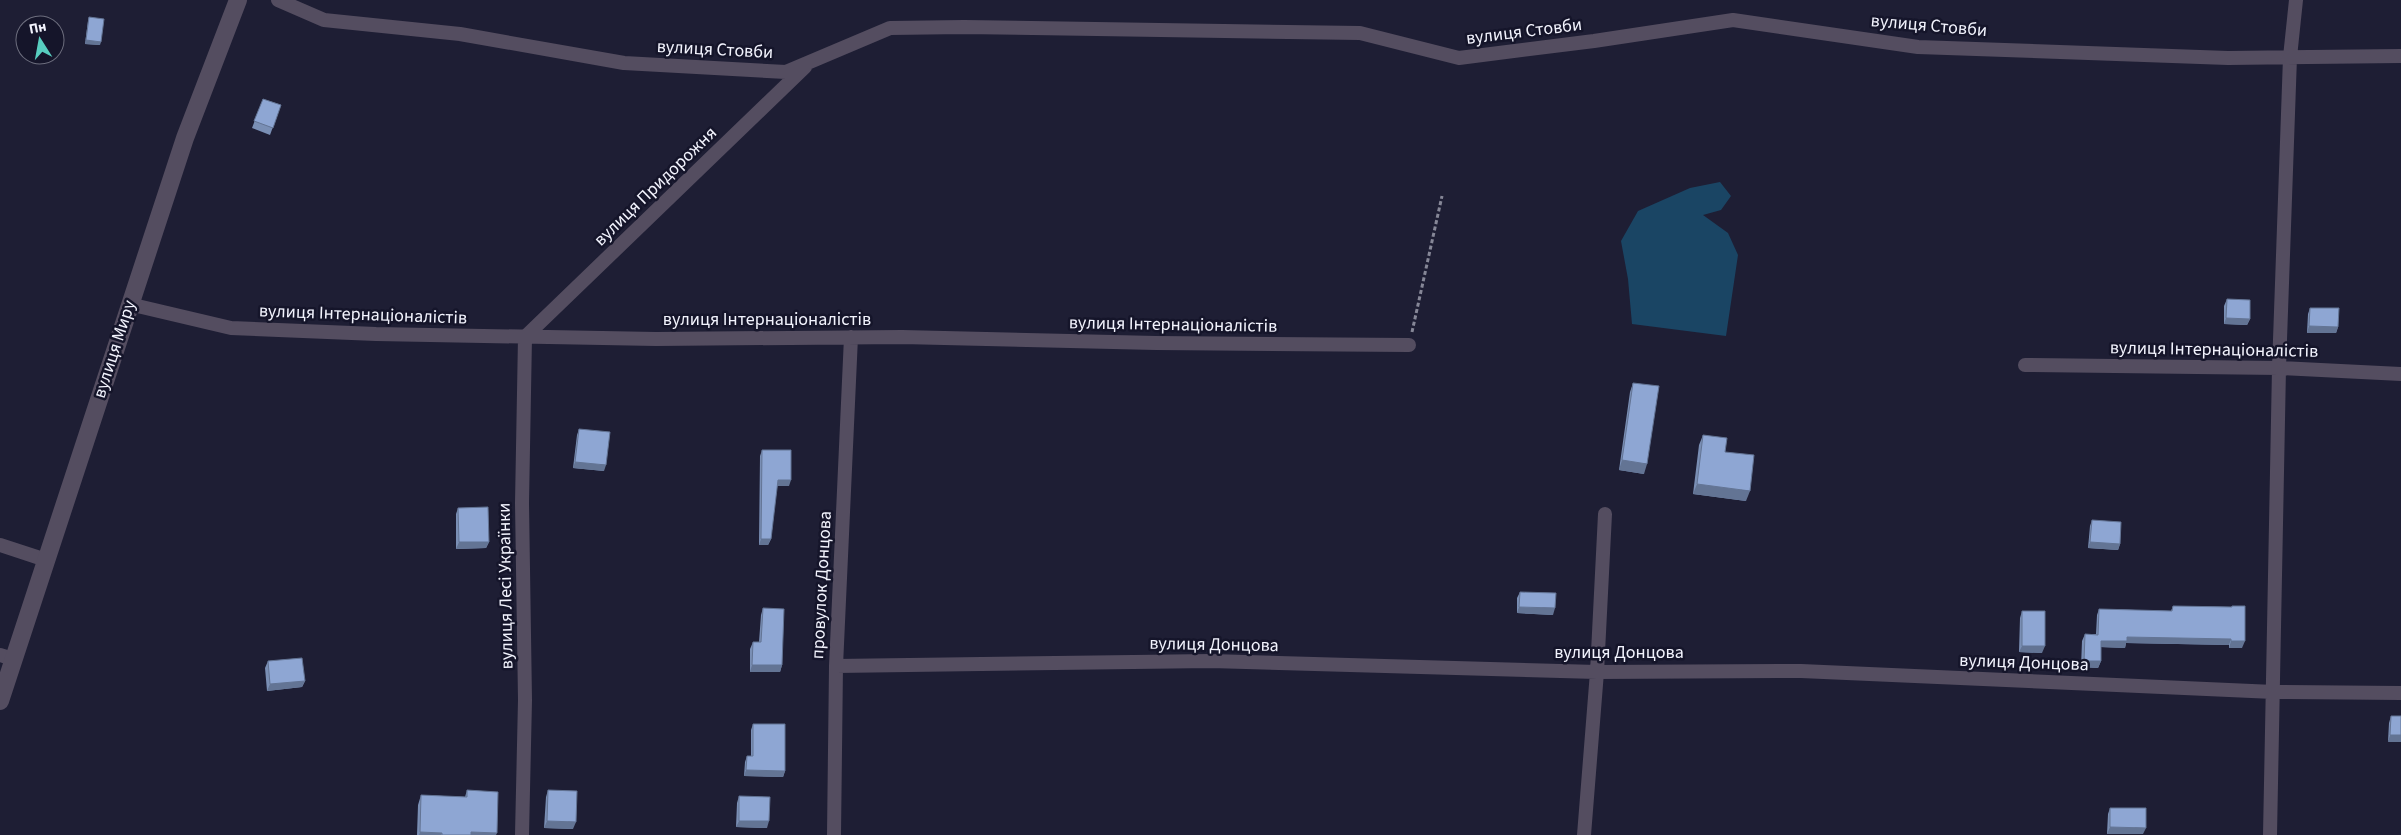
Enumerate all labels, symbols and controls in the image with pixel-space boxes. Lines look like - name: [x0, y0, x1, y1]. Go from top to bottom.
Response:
- street label: вулиця Стовби: [1870, 8, 1988, 43]
- street label: вулиця Стовби: [1465, 12, 1583, 51]
- north arrow: [15, 15, 65, 65]
- text: Пн: [27, 17, 48, 40]
- street label: вулиця Стовби: [656, 34, 774, 65]
- street label: вулиця Придорожня: [588, 121, 723, 252]
- street label: вулиця Миру: [87, 296, 142, 401]
- street label: вулиця Інтернаціоналістів: [258, 298, 467, 331]
- street label: вулиця Інтернаціоналістів: [663, 307, 871, 332]
- street label: вулиця Інтернаціоналістів: [1069, 310, 1277, 339]
- street label: вулиця Інтернаціоналістів: [2110, 335, 2318, 364]
- street label: вулиця Лесі Українки: [492, 503, 519, 669]
- street label: провулок Донцова: [805, 510, 838, 660]
- street label: вулиця Донцова: [1149, 631, 1279, 658]
- street label: вулиця Донцова: [1554, 640, 1684, 665]
- street label: вулиця Донцова: [1959, 648, 2089, 677]

